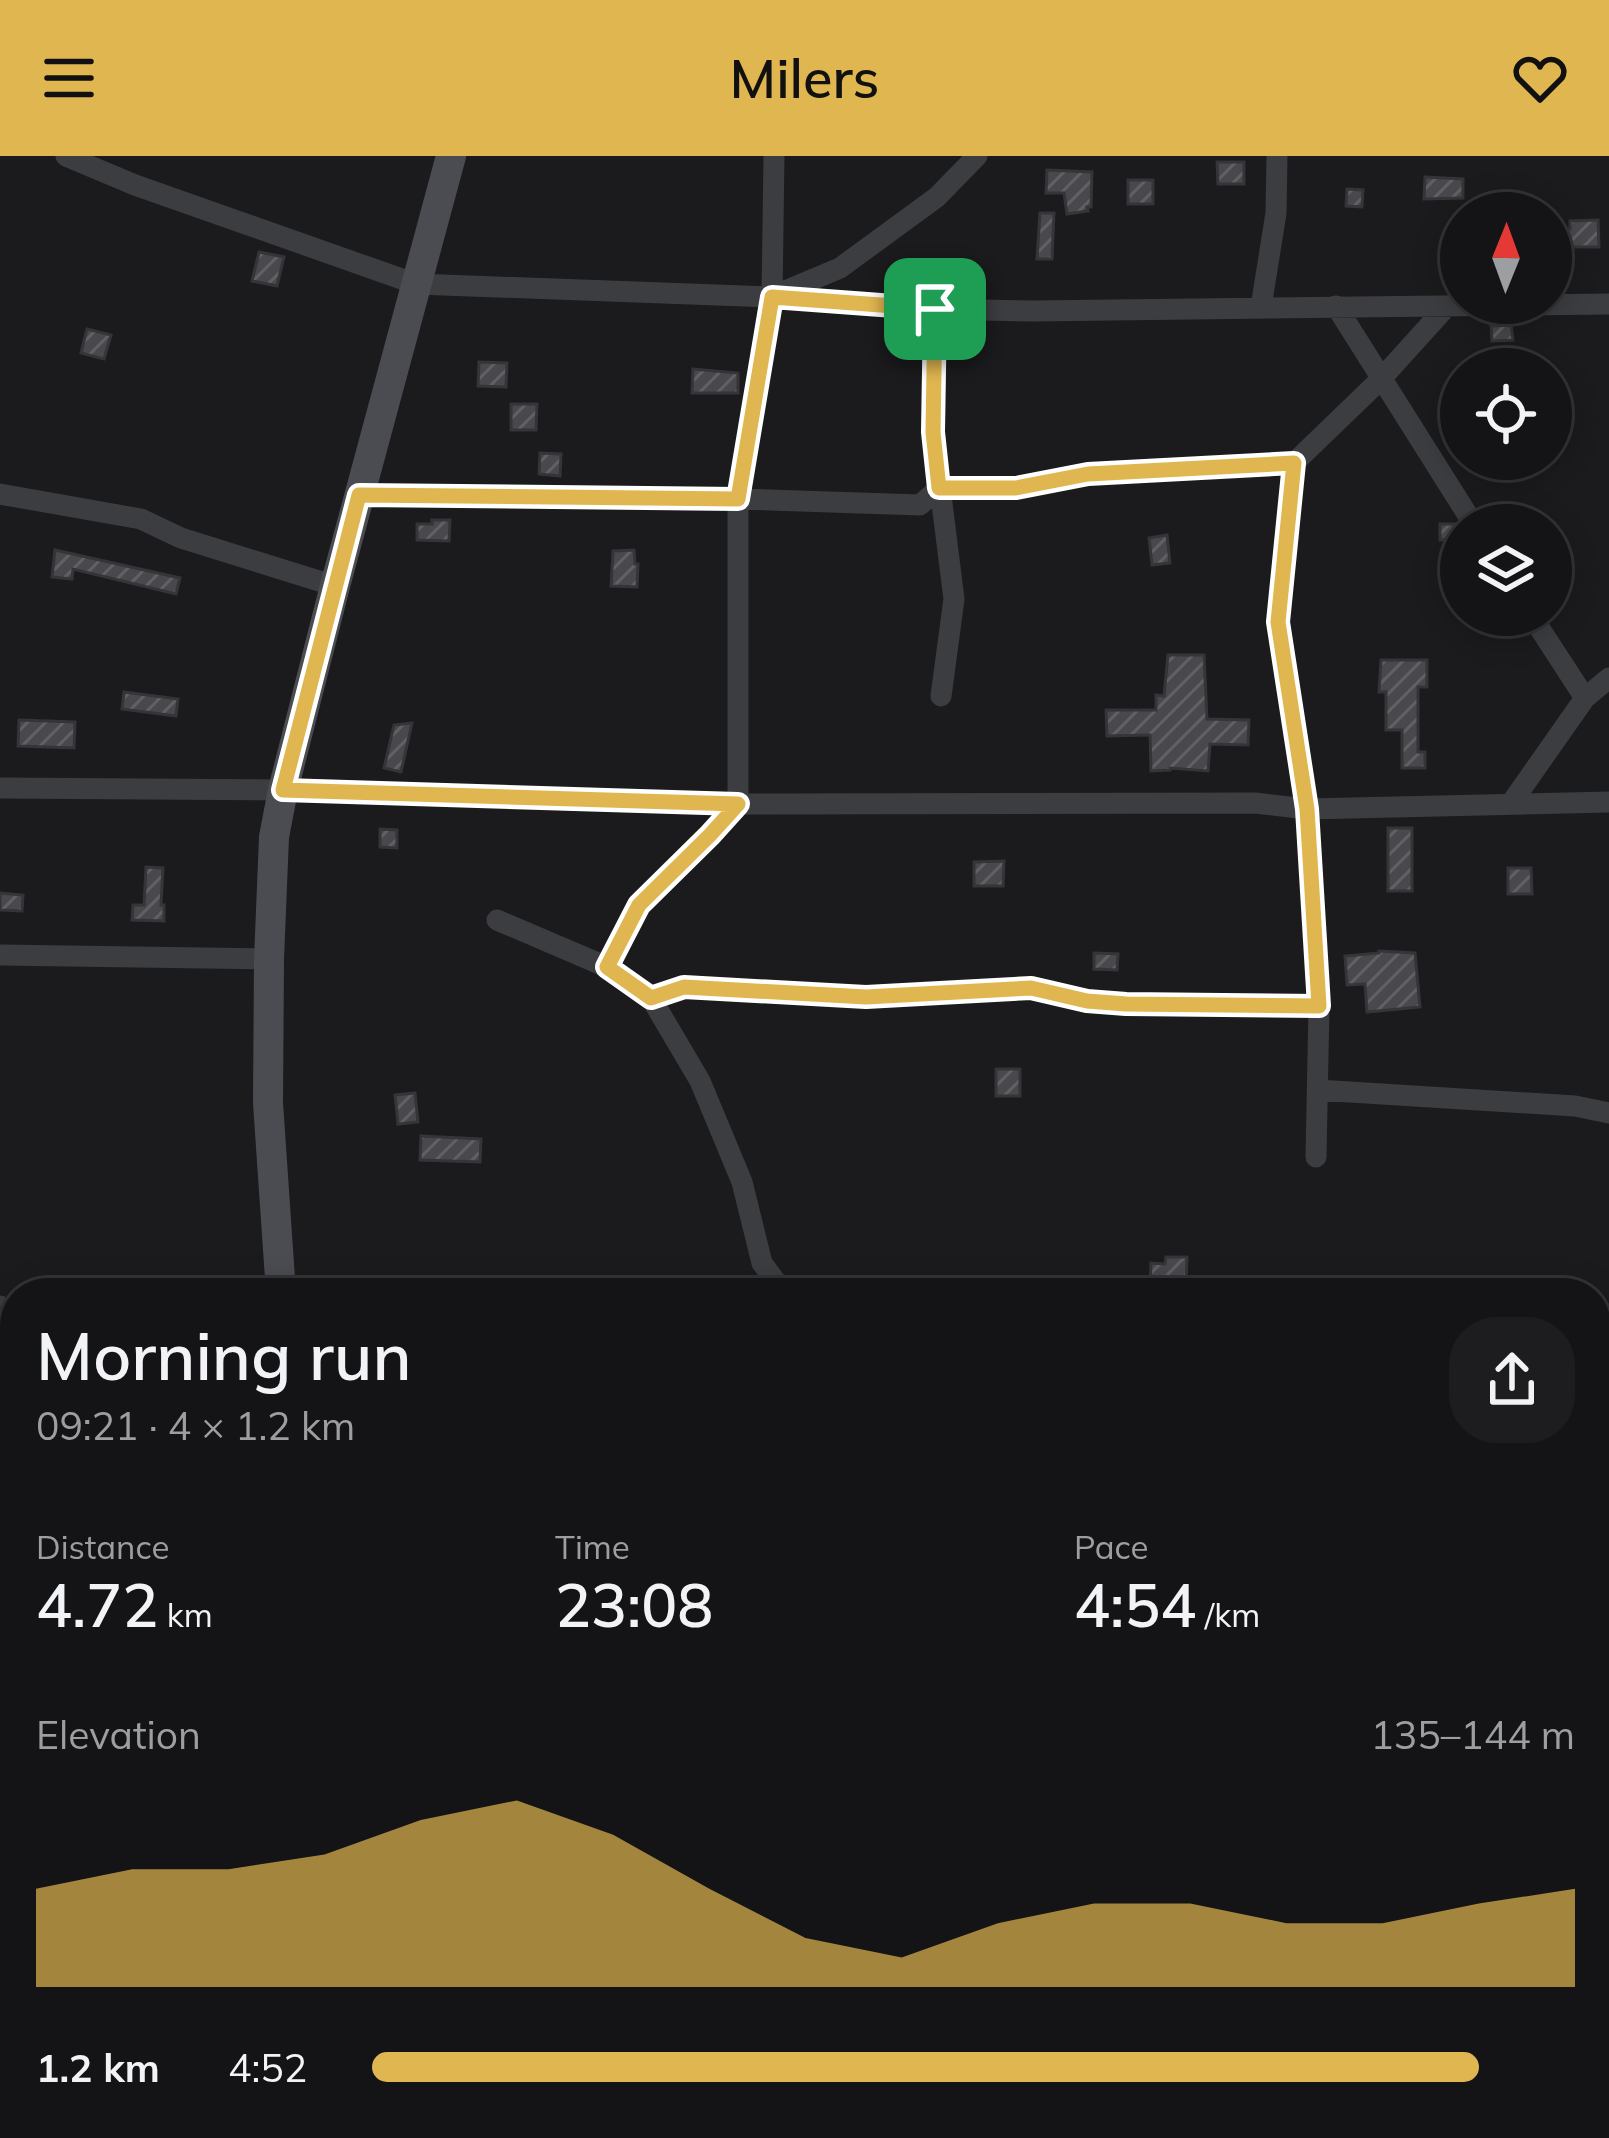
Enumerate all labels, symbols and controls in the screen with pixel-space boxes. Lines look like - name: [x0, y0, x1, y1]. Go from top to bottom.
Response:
- text: Milers: [729, 44, 880, 112]
- icon: menu: [36, 45, 102, 111]
- icon: heart: [1507, 45, 1573, 111]
- north arrow: [1440, 192, 1572, 324]
- map controls: [1440, 192, 1572, 636]
- pin: [884, 258, 986, 360]
- icon: arrive: [902, 276, 968, 342]
- button: locate: [1440, 348, 1572, 480]
- button: layers: [1440, 504, 1572, 636]
- text: Morning run: [36, 1314, 412, 1397]
- button: share: [1449, 1317, 1575, 1443]
- text: 09:21 · 4 × 1.2 km: [36, 1401, 355, 1450]
- text: Distance: [36, 1526, 169, 1567]
- text: Time: [555, 1526, 630, 1567]
- text: Pace: [1074, 1526, 1148, 1567]
- text: 4.72: [36, 1567, 158, 1642]
- text: 23:08: [555, 1567, 713, 1642]
- text: 4:54: [1074, 1567, 1196, 1642]
- text: km: [158, 1594, 213, 1635]
- text: /km: [1196, 1594, 1260, 1635]
- text: Elevation: [36, 1710, 201, 1759]
- text: 135–144 m: [1370, 1710, 1575, 1759]
- text: 1.2 km: [36, 2043, 160, 2092]
- text: 4:52: [228, 2043, 307, 2092]

